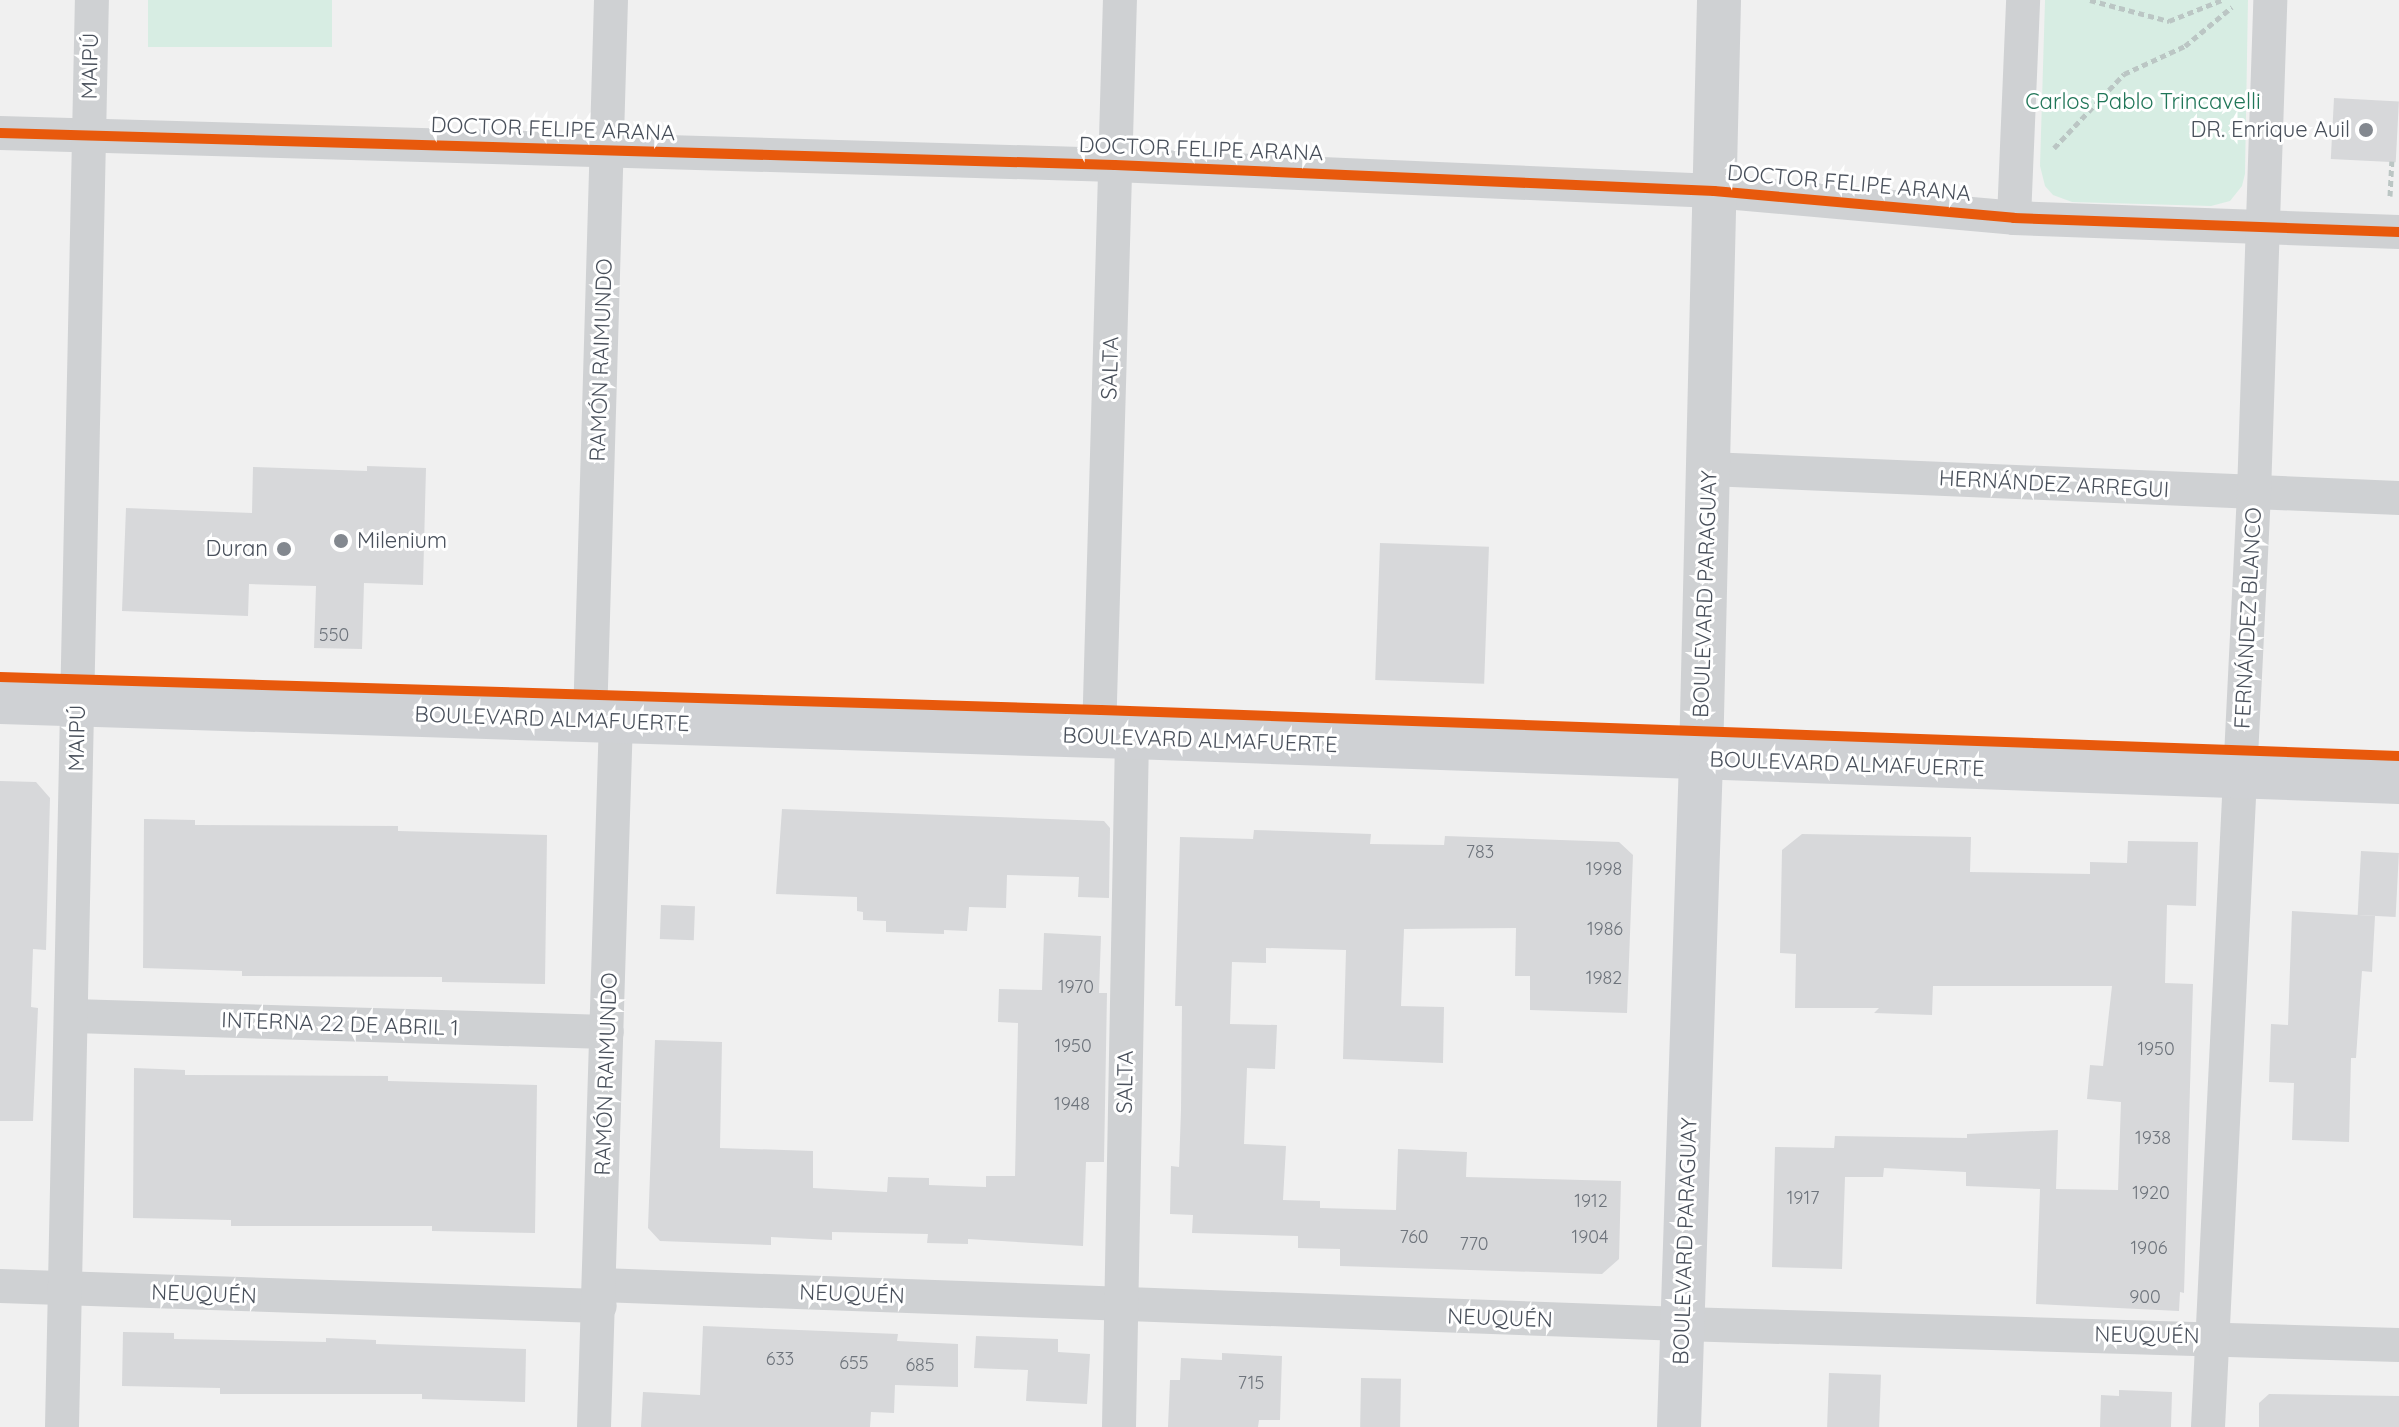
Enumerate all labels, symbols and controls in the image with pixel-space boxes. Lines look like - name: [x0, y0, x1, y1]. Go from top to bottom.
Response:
- street label: MAIPÚ: [76, 32, 104, 100]
- park label: Carlos Pablo Trincavelli: [2025, 89, 2261, 115]
- street label: DOCTOR FELIPE ARANA: [430, 112, 676, 146]
- place label: DR. Enrique Auil: [2190, 117, 2350, 143]
- marker: DR. Enrique Auil: [2357, 121, 2375, 139]
- street label: DOCTOR FELIPE ARANA: [1078, 132, 1324, 166]
- street label: DOCTOR FELIPE ARANA: [1726, 159, 1972, 207]
- street label: RAMÓN RAIMUNDO: [584, 258, 618, 462]
- street label: SALTA: [1096, 336, 1124, 400]
- street label: HERNÁNDEZ ARREGUI: [1938, 465, 2170, 503]
- street label: BOULEVARD PARAGUAY: [1687, 470, 1723, 718]
- street label: FERNÁNDEZ BLANCO: [2229, 506, 2267, 730]
- place label: Milenium: [357, 528, 447, 554]
- marker: Milenium: [332, 532, 350, 550]
- place label: Duran: [205, 536, 268, 562]
- marker: Duran: [275, 540, 293, 558]
- house number: 550: [319, 624, 349, 646]
- street label: BOULEVARD ALMAFUERTE: [414, 701, 690, 737]
- street label: MAIPÚ: [63, 704, 91, 772]
- street label: BOULEVARD ALMAFUERTE: [1062, 722, 1338, 758]
- street label: BOULEVARD ALMAFUERTE: [1709, 746, 1985, 782]
- house number: 783: [1466, 841, 1494, 863]
- house number: 1998: [1586, 858, 1622, 880]
- house number: 1986: [1587, 918, 1623, 940]
- house number: 1982: [1586, 967, 1622, 989]
- street label: RAMÓN RAIMUNDO: [589, 972, 623, 1176]
- house number: 1970: [1058, 976, 1094, 998]
- street label: INTERNA 22 DE ABRIL 1: [221, 1007, 459, 1041]
- house number: 1950: [1054, 1035, 1092, 1057]
- house number: 1950: [2137, 1038, 2175, 1060]
- street label: SALTA: [1111, 1050, 1139, 1114]
- house number: 1948: [1054, 1093, 1090, 1115]
- street label: BOULEVARD PARAGUAY: [1667, 1117, 1703, 1365]
- house number: 1938: [2135, 1127, 2171, 1149]
- house number: 1920: [2132, 1182, 2170, 1204]
- house number: 1917: [1787, 1187, 1819, 1209]
- house number: 1912: [1574, 1190, 1608, 1212]
- house number: 760: [1399, 1226, 1429, 1248]
- house number: 1904: [1572, 1226, 1608, 1248]
- house number: 770: [1459, 1233, 1489, 1255]
- house number: 1906: [2130, 1237, 2168, 1259]
- street label: NEUQUÉN: [151, 1279, 257, 1309]
- street label: NEUQUÉN: [799, 1279, 905, 1309]
- house number: 900: [2129, 1286, 2161, 1308]
- street label: NEUQUÉN: [1447, 1303, 1553, 1333]
- street label: NEUQUÉN: [2094, 1321, 2200, 1349]
- house number: 633: [766, 1348, 794, 1370]
- house number: 655: [839, 1352, 869, 1374]
- house number: 685: [905, 1354, 935, 1376]
- house number: 715: [1238, 1372, 1264, 1394]

